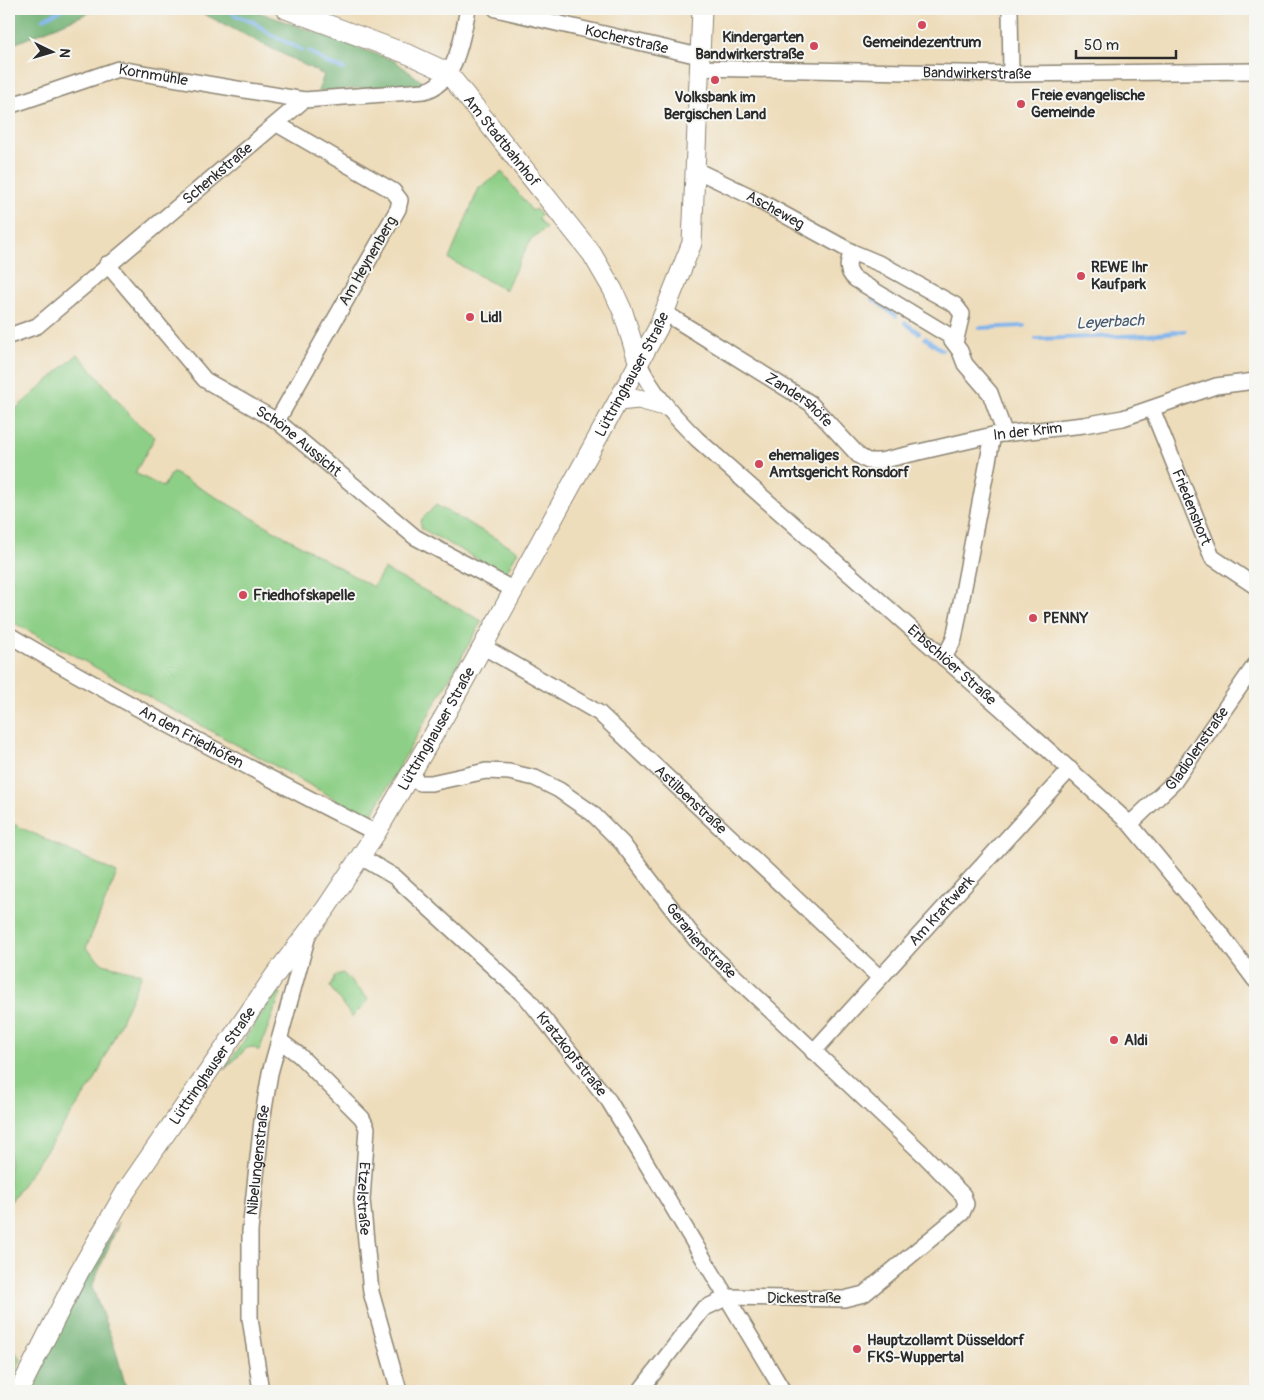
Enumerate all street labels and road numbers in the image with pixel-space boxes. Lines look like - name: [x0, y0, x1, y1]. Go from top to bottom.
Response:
- street label: Kocherstraße: [583, 20, 671, 58]
- street label: Kornmühle: [117, 60, 190, 90]
- street label: Bandwirkerstraße: [922, 63, 1032, 84]
- street label: Am Stadtbahnhof: [459, 91, 544, 191]
- street label: Schenkstraße: [178, 138, 257, 208]
- street label: Ascheweg: [743, 186, 808, 234]
- street label: Am Heynenberg: [335, 213, 401, 309]
- street label: Lüttringhauser Straße: [591, 309, 673, 440]
- street label: Zandershöfe: [762, 368, 837, 431]
- street label: Schöne Aussicht: [252, 401, 346, 481]
- street label: In der Krim: [992, 418, 1063, 444]
- street label: Friedenshort: [1168, 466, 1216, 549]
- street label: Erbschlöer Straße: [904, 620, 1001, 710]
- street label: Lüttringhauser Straße: [393, 663, 479, 794]
- street label: An den Friedhöfen: [136, 701, 247, 772]
- street label: Gladiolenstraße: [1161, 703, 1233, 795]
- street label: Astilbenstraße: [651, 761, 731, 838]
- street label: Am Kraftwerk: [905, 871, 979, 950]
- street label: Geranienstraße: [662, 899, 741, 983]
- street label: Lüttringhauser Straße: [165, 1003, 260, 1129]
- street label: Kratzkopfstraße: [532, 1008, 611, 1101]
- street label: Nibelungenstraße: [242, 1103, 274, 1216]
- street label: Etzelstraße: [352, 1161, 375, 1237]
- street label: Dickestraße: [767, 1289, 842, 1308]

